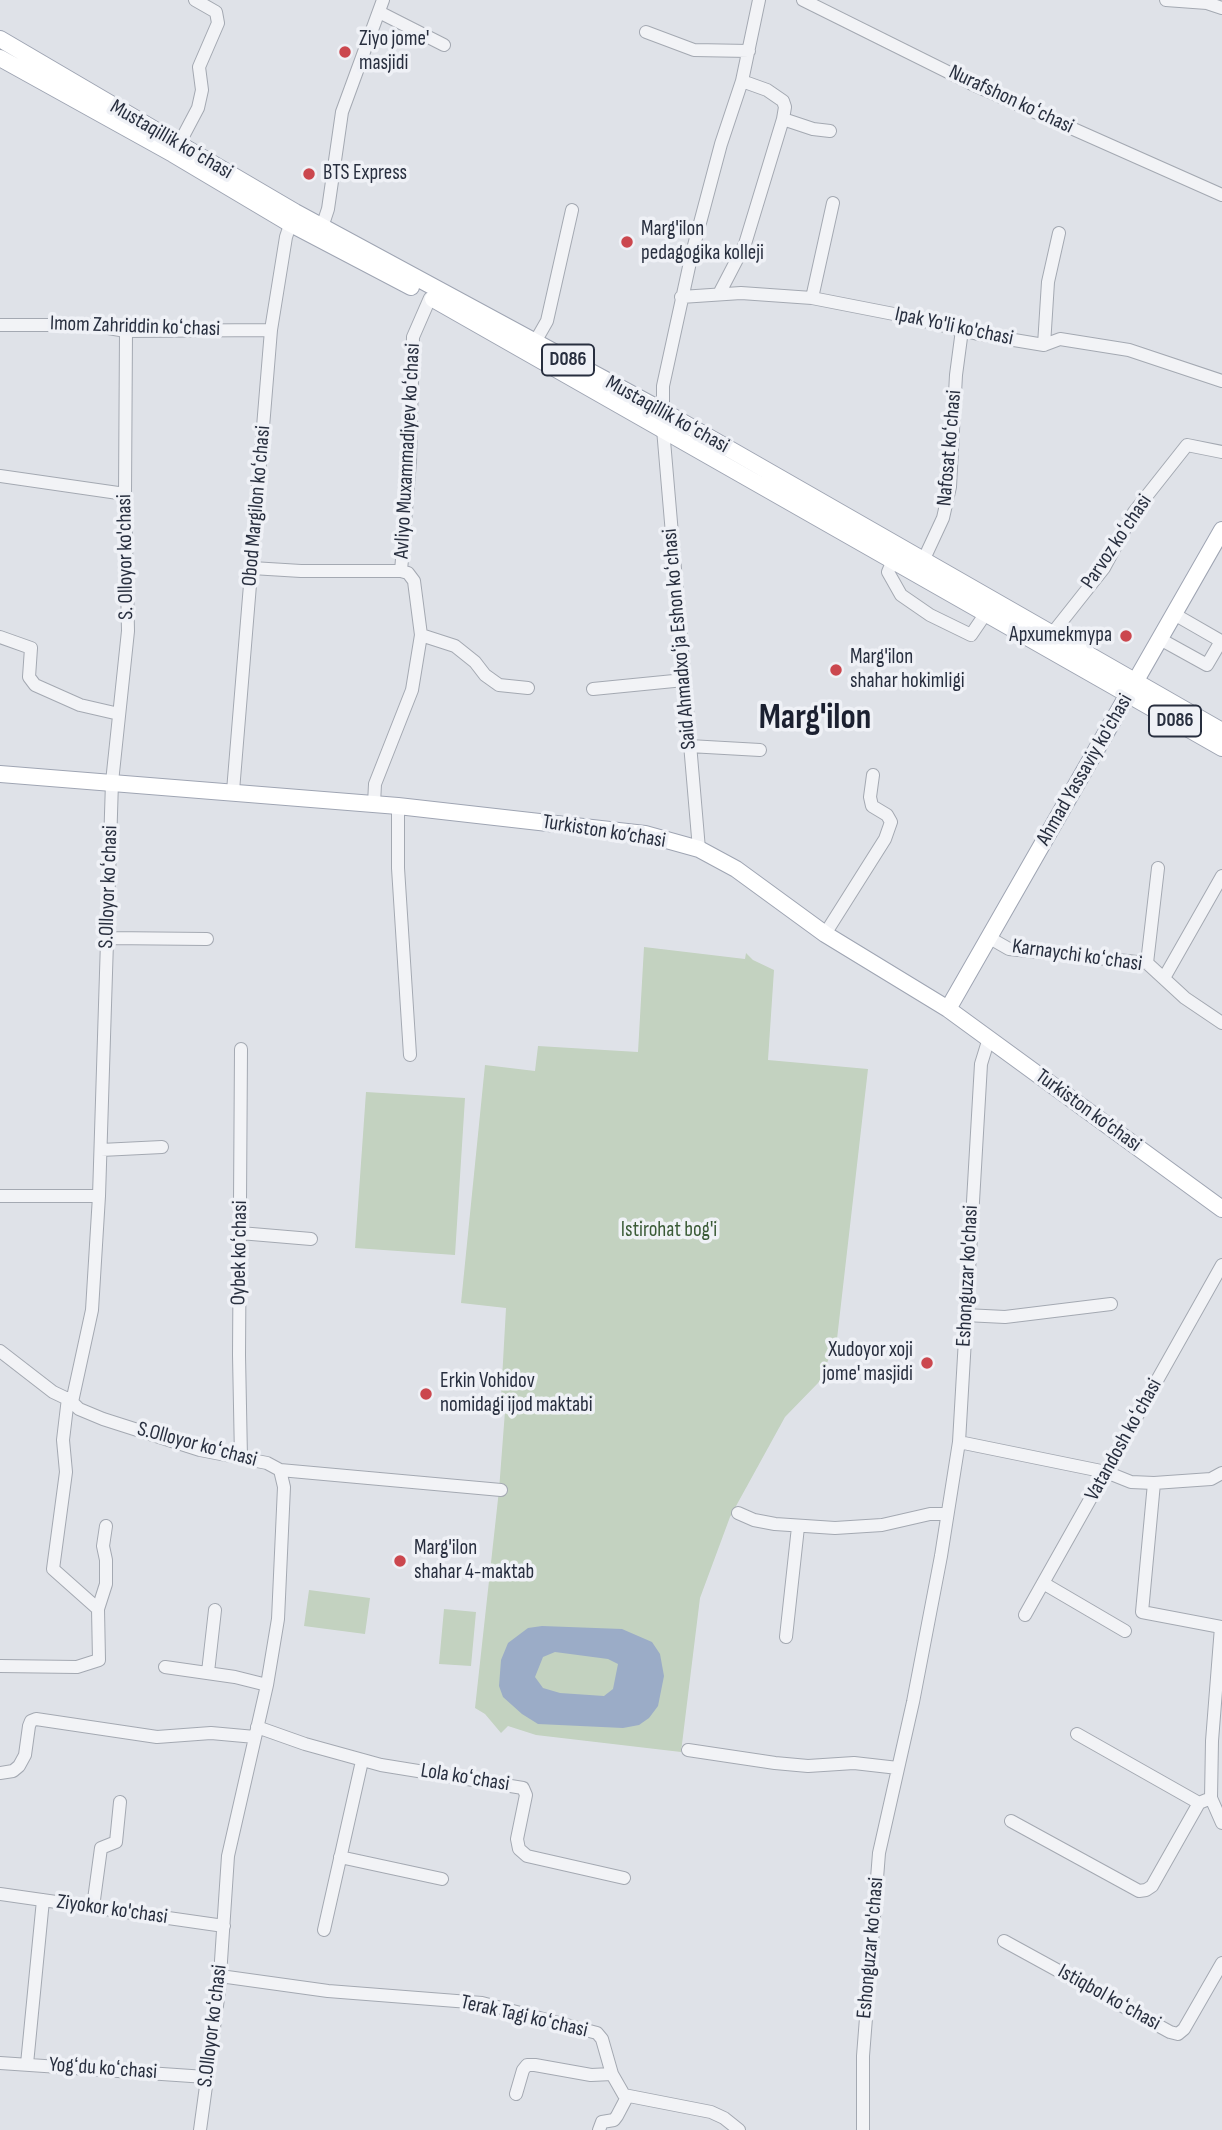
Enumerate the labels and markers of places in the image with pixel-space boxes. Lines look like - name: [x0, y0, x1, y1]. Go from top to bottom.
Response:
- place label: Ziyo jome' masjidi: [359, 27, 429, 77]
- marker: Ziyo jome' masjidi: [337, 44, 353, 60]
- place label: BTS Express: [323, 161, 407, 187]
- marker: BTS Express: [301, 166, 317, 182]
- place label: Marg'ilon pedagogika kolleji: [641, 217, 764, 267]
- marker: Marg'ilon pedagogika kolleji: [619, 234, 635, 250]
- place label: Архитектура: [1009, 623, 1112, 649]
- marker: Архитектура: [1118, 628, 1134, 644]
- place label: Marg'ilon shahar hokimligi: [850, 645, 965, 695]
- marker: Marg'ilon shahar hokimligi: [828, 662, 844, 678]
- place label: Xudoyor xoji jome' masjidi: [823, 1338, 913, 1388]
- marker: Xudoyor xoji jome' masjidi: [919, 1355, 935, 1371]
- place label: Erkin Vohidov nomidagi ijod maktabi: [440, 1369, 593, 1419]
- marker: Erkin Vohidov nomidagi ijod maktabi: [418, 1386, 434, 1402]
- place label: Marg'ilon shahar 4-maktab: [414, 1536, 534, 1586]
- marker: Marg'ilon shahar 4-maktab: [392, 1553, 408, 1569]

